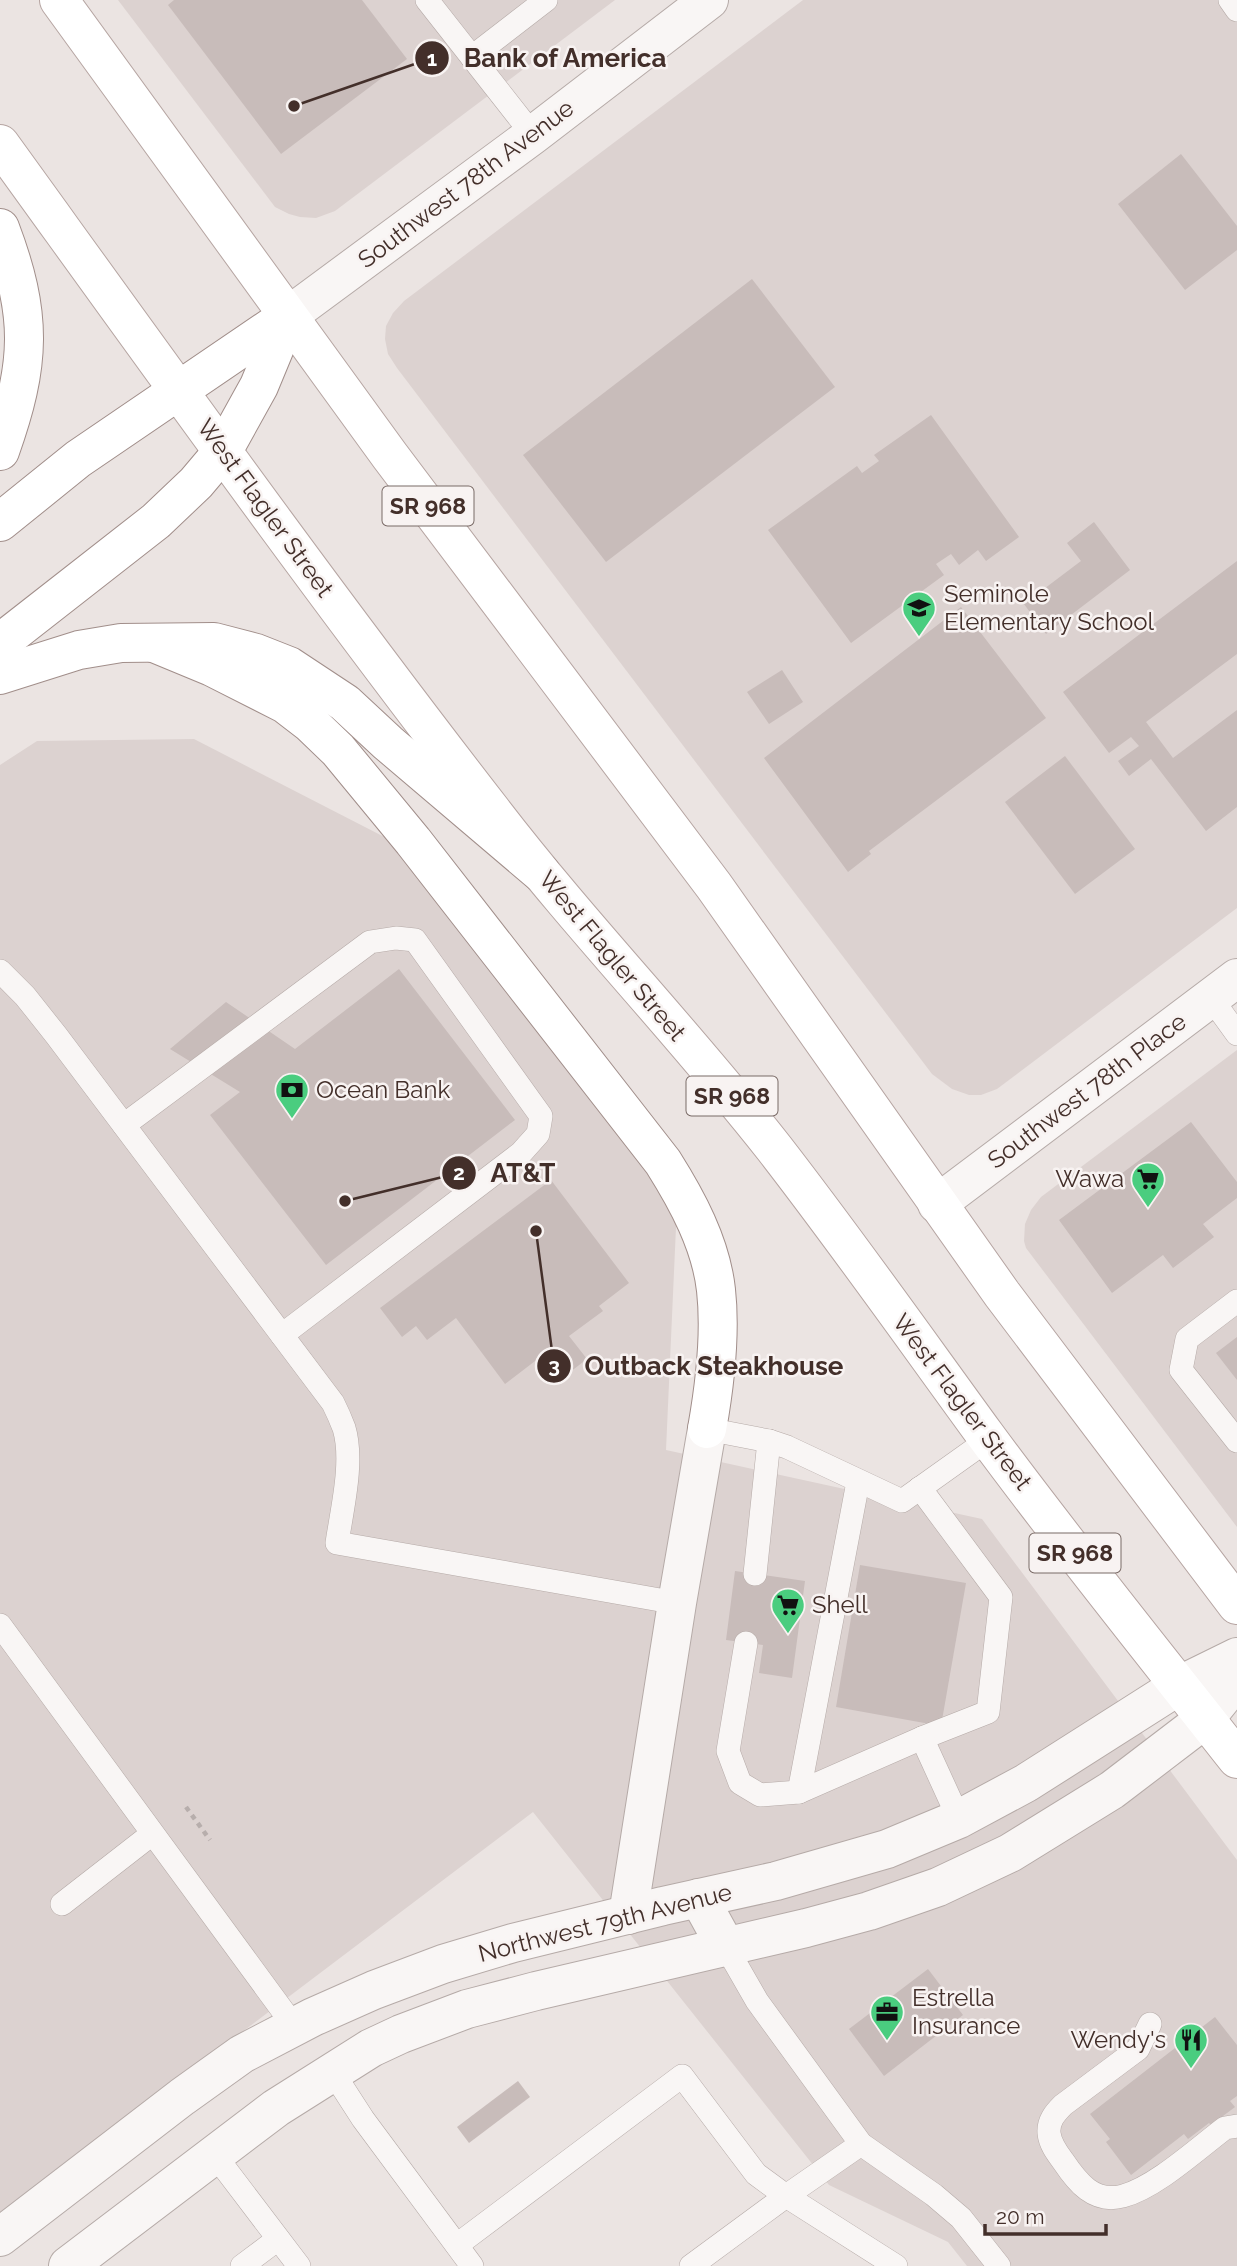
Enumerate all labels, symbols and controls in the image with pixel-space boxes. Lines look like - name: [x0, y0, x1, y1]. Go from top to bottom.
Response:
- callout: Bank of America: [414, 35, 681, 82]
- text: Bank of America: [464, 43, 666, 73]
- text: 1: [427, 46, 437, 71]
- street label: Southwest 78th Avenue: [352, 93, 579, 274]
- street label: West Flagler Street: [191, 413, 340, 602]
- road number: SR 968: [382, 486, 474, 526]
- place label: Seminole Elementary School: [944, 579, 1155, 636]
- school or university icon: Seminole Elementary School: [900, 589, 938, 638]
- street label: West Flagler Street: [533, 865, 692, 1047]
- street label: Southwest 78th Place: [982, 1007, 1192, 1175]
- bank icon: Ocean Bank: [273, 1071, 311, 1120]
- place label: Ocean Bank: [316, 1075, 450, 1104]
- road number: SR 968: [686, 1077, 778, 1116]
- callout: AT&T: [442, 1149, 570, 1196]
- text: AT&T: [491, 1158, 555, 1188]
- text: 2: [453, 1160, 465, 1185]
- supermarket icon: Wawa: [1129, 1160, 1167, 1209]
- place label: Wawa: [1055, 1164, 1124, 1193]
- street label: West Flagler Street: [887, 1308, 1038, 1496]
- callout: Outback Steakhouse: [536, 1342, 858, 1389]
- text: Outback Steakhouse: [585, 1351, 844, 1381]
- text: 3: [548, 1353, 560, 1378]
- road number: SR 968: [1030, 1534, 1120, 1572]
- supermarket icon: Shell: [769, 1586, 807, 1635]
- place label: Shell: [812, 1590, 868, 1619]
- street label: Northwest 79th Avenue: [475, 1877, 735, 1968]
- place label: Estrella Insurance: [912, 1983, 1020, 2040]
- office icon: Estrella Insurance: [868, 1993, 906, 2042]
- restaurant icon: Wendy's: [1172, 2021, 1210, 2070]
- place label: Wendy's: [1070, 2025, 1166, 2054]
- scale bar: [985, 2192, 1106, 2236]
- text: 20 m: [996, 2204, 1044, 2229]

